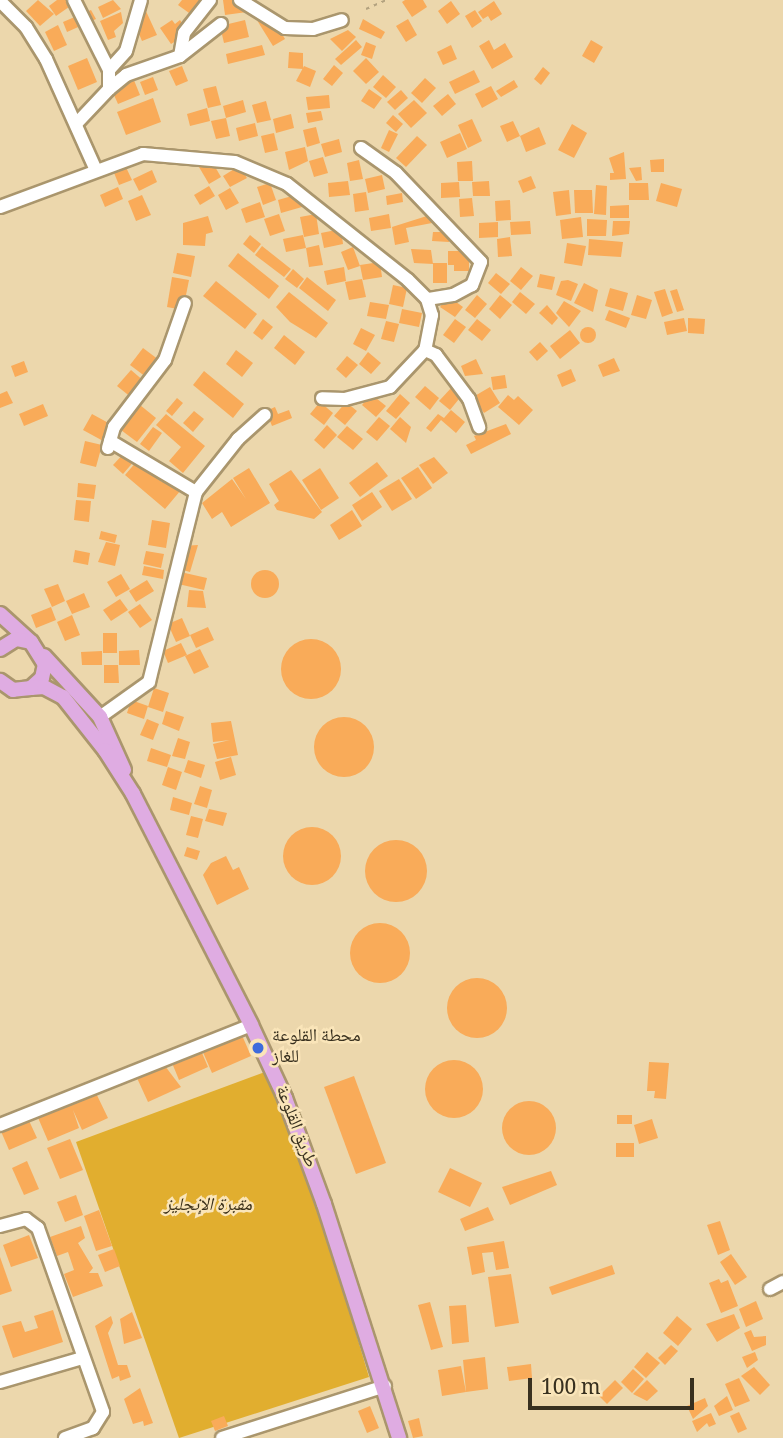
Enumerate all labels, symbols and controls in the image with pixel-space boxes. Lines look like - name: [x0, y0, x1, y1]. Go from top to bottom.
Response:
- place label: محطة القلوعة للغاز: [272, 1027, 361, 1070]
- marker: محطة القلوعة للغاز: [250, 1040, 266, 1056]
- street label: طريق القلوعة: [270, 1083, 320, 1171]
- park label: مقبرة الإنجليز: [164, 1195, 252, 1217]
- scale bar: [531, 1364, 697, 1408]
- text: 100 m: [541, 1372, 601, 1407]

